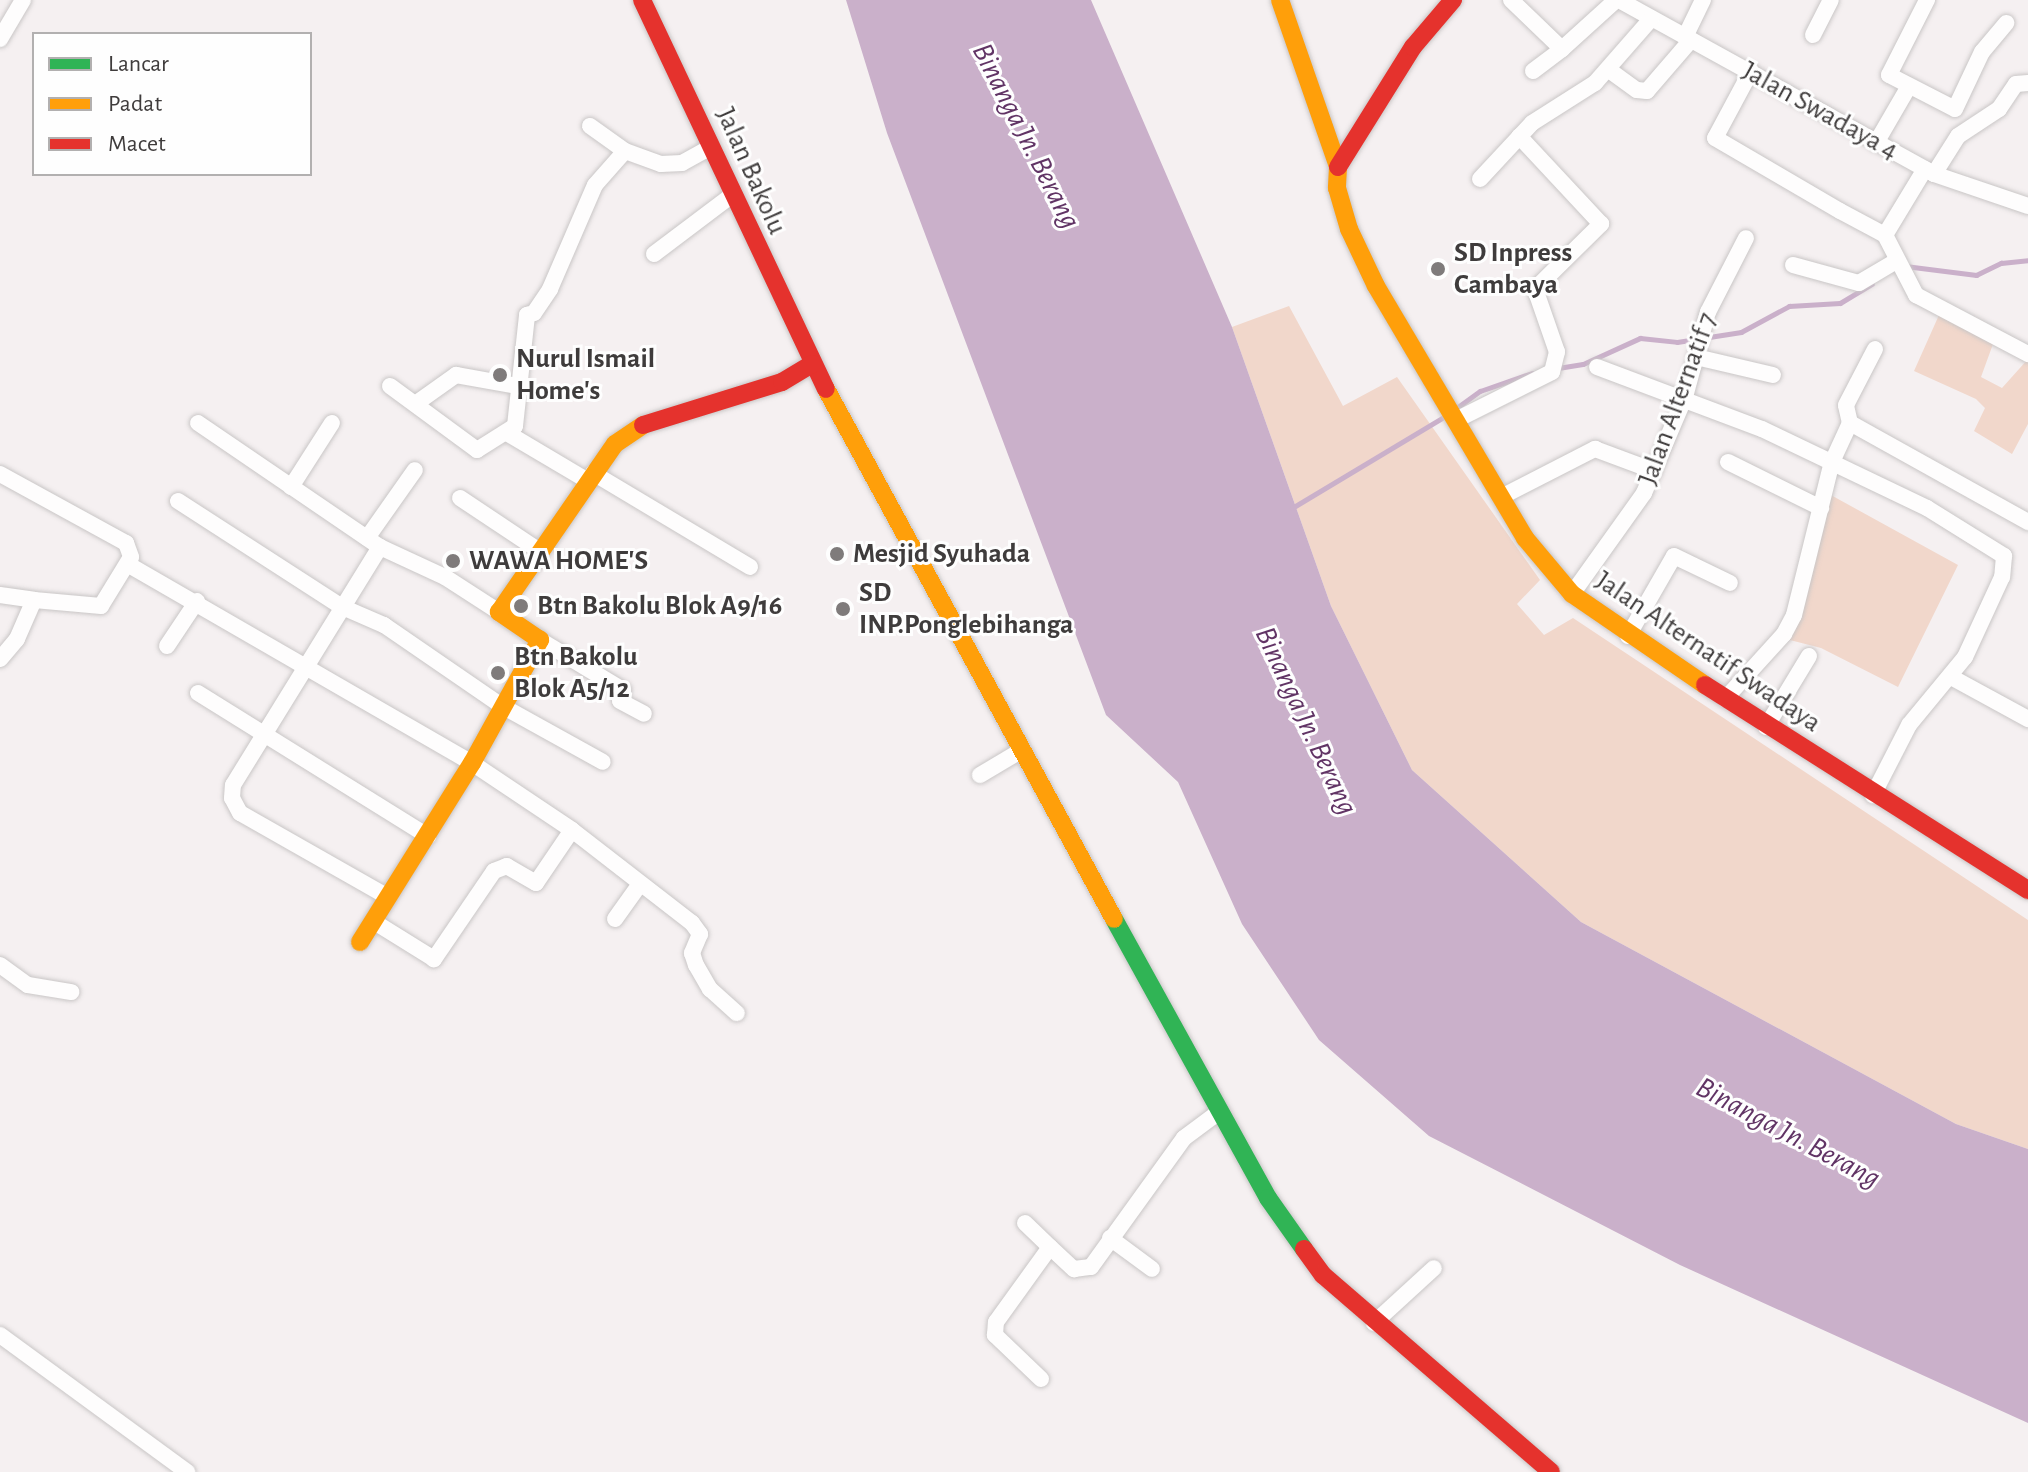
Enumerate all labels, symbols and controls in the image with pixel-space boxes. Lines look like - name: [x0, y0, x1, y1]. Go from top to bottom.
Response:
- legend: [32, 32, 312, 176]
- water label: Binanga Jn. Berang: [964, 37, 1088, 235]
- text: Lancar: [108, 52, 169, 76]
- street label: Jalan Swadaya 4: [1736, 54, 1904, 168]
- text: Padat: [108, 92, 162, 116]
- street label: Jalan Bakolu: [708, 103, 794, 239]
- text: Macet: [108, 132, 166, 156]
- place label: SD Inpress Cambaya: [1454, 236, 1572, 302]
- marker: SD Inpress Cambaya: [1429, 260, 1447, 278]
- street label: Jalan Alternatif 7: [1631, 308, 1725, 490]
- place label: Nurul Ismail Home's: [516, 342, 655, 408]
- marker: Nurul Ismail Home's: [491, 366, 509, 384]
- place label: Mesjid Syuhada: [853, 537, 1030, 571]
- place label: WAWA HOME'S: [469, 544, 648, 578]
- marker: Mesjid Syuhada: [828, 545, 846, 563]
- marker: WAWA HOME'S: [444, 552, 462, 570]
- street label: Jalan Alternatif Swadaya: [1589, 564, 1827, 740]
- place label: SD INP.Ponglebihanga: [859, 576, 1074, 642]
- place label: Btn Bakolu Blok A9/16: [537, 589, 782, 623]
- marker: Btn Bakolu Blok A9/16: [512, 597, 530, 615]
- marker: SD INP.Ponglebihanga: [834, 600, 852, 618]
- water label: Binanga Jn. Berang: [1247, 621, 1365, 821]
- place label: Btn Bakolu Blok A5/12: [514, 640, 638, 706]
- marker: Btn Bakolu Blok A5/12: [489, 664, 507, 682]
- water label: Binanga Jn. Berang: [1689, 1069, 1887, 1197]

